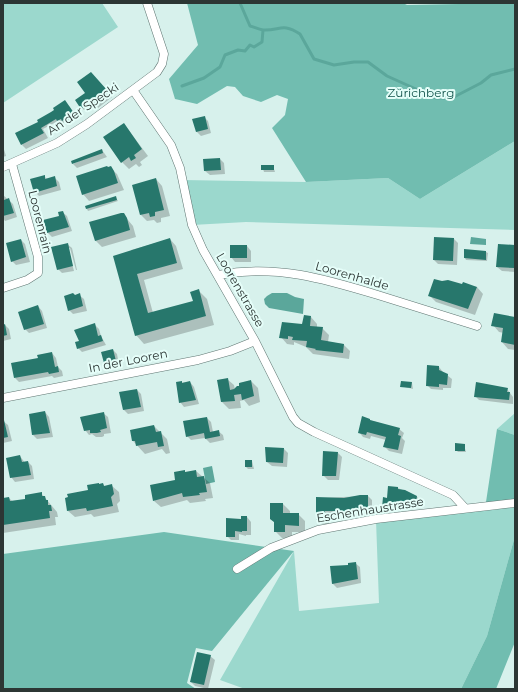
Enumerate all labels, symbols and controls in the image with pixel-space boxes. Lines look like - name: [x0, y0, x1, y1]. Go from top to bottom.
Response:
- street label: An der Specki: [44, 79, 121, 138]
- park label: Zürichberg: [388, 85, 454, 100]
- street label: Loorenrain: [25, 189, 56, 255]
- street label: Loorenstrasse: [213, 250, 268, 330]
- street label: Loorenhalde: [314, 258, 391, 293]
- street label: In der Looren: [87, 345, 169, 376]
- street label: Eschenhaustrasse: [315, 494, 425, 525]

